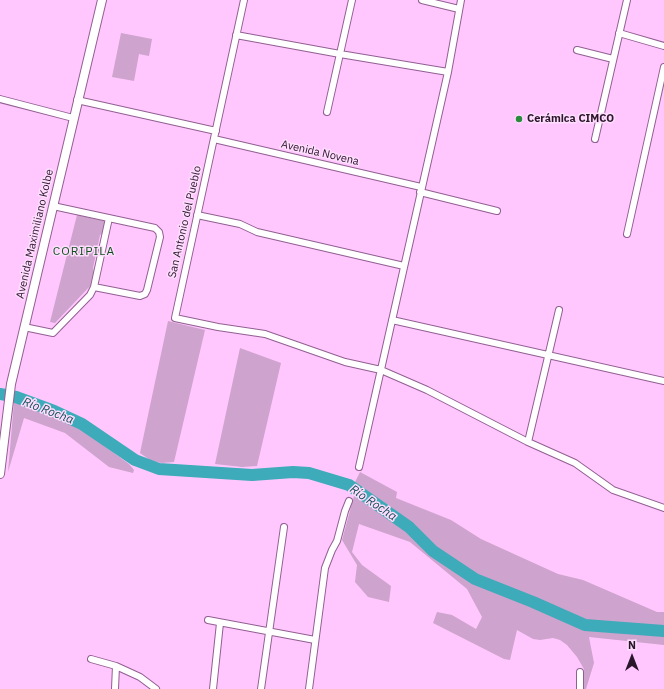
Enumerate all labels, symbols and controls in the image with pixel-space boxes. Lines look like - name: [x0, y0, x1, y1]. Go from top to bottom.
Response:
- place label: Cerámica CIMCO: [527, 112, 614, 126]
- marker: Cerámica CIMCO: [514, 114, 524, 124]
- street label: Avenida Novena: [280, 138, 360, 168]
- street label: San Antonio del Pueblo: [166, 165, 204, 279]
- street label: Avenida Maximiliano Kolbe: [14, 168, 56, 300]
- district label: CORIPILA: [53, 245, 115, 259]
- water label: Río Rocha: [20, 395, 76, 427]
- water label: Río Rocha: [347, 482, 399, 524]
- north arrow: [612, 637, 652, 677]
- text: N: [628, 638, 636, 652]

